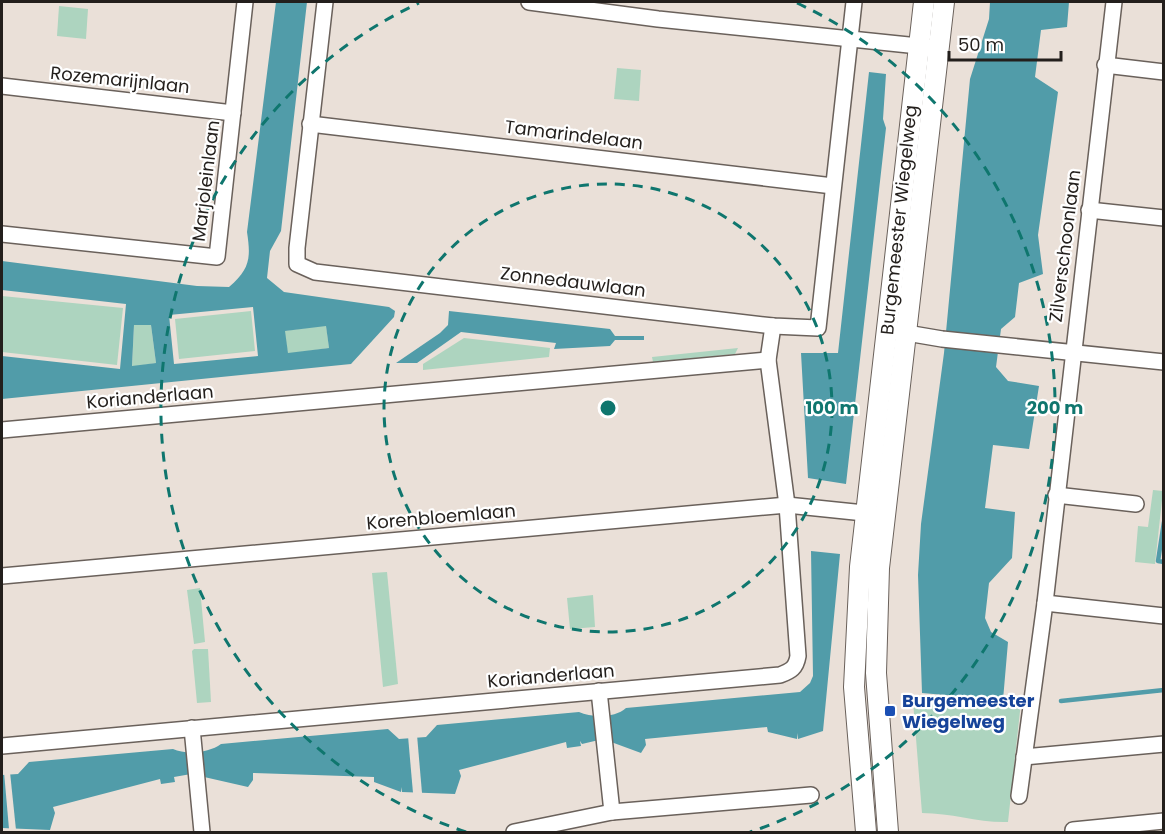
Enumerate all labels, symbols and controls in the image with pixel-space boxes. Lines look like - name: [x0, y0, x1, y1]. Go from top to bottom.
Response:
- scale bar: [949, 24, 1062, 62]
- text: 50 m: [958, 32, 1004, 57]
- street label: Rozemarijnlaan: [49, 60, 191, 99]
- street label: Burgemeester Wiegelweg: [874, 104, 923, 336]
- street label: Tamarindelaan: [504, 114, 645, 155]
- street label: Marjoleinlaan: [186, 119, 225, 243]
- street label: Zilverschoonlaan: [1043, 168, 1086, 324]
- street label: Zonnedauwlaan: [499, 260, 647, 303]
- street label: Korianderlaan: [85, 378, 215, 415]
- text: 100 m: [805, 395, 859, 420]
- text: 200 m: [1027, 395, 1083, 420]
- centre of rings: [598, 398, 618, 418]
- street label: Korenbloemlaan: [365, 498, 517, 535]
- street label: Korianderlaan: [486, 657, 616, 694]
- place label: Burgemeester Wiegelweg: [902, 688, 1035, 734]
- marker: Burgemeester Wiegelweg: [883, 704, 897, 718]

